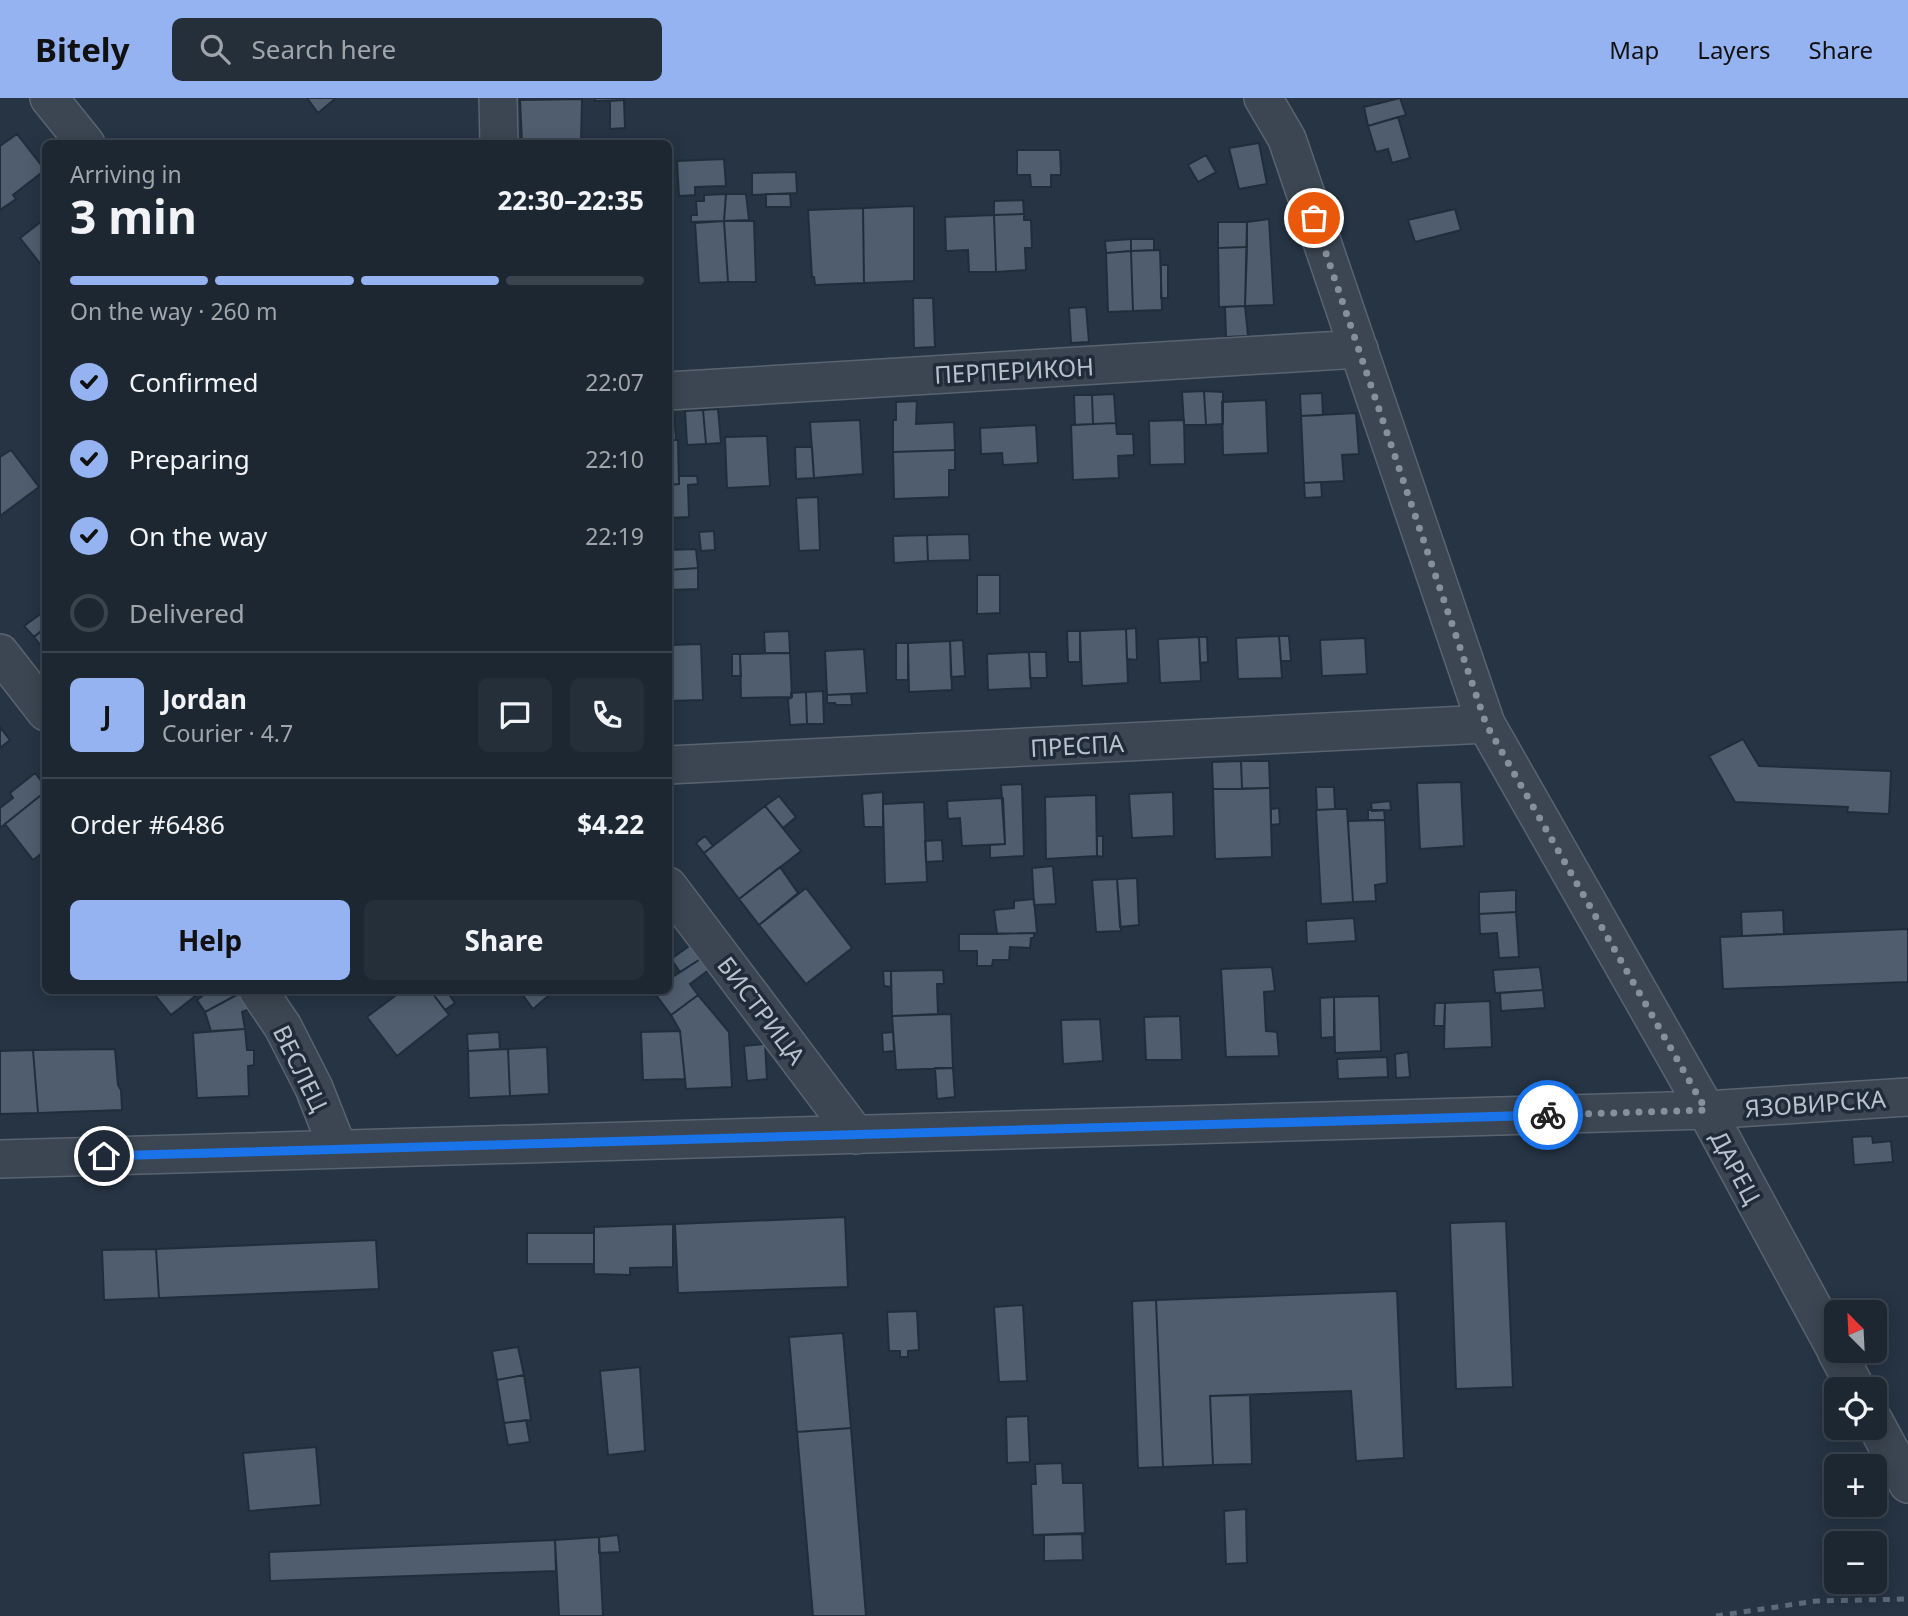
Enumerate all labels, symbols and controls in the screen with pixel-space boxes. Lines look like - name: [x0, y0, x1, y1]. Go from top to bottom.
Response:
- search box: [172, 18, 662, 81]
- text: Bitely: [35, 27, 130, 72]
- icon: search: [196, 30, 234, 68]
- text: Search here: [252, 31, 396, 67]
- text: Map: [1609, 33, 1659, 66]
- text: Layers: [1697, 33, 1771, 66]
- text: Share: [1809, 33, 1873, 66]
- text: Arriving in: [70, 158, 182, 190]
- text: 22:30–22:35: [497, 182, 644, 218]
- text: 3 min: [70, 185, 197, 247]
- pin: [1284, 188, 1344, 248]
- icon: bag: [1295, 199, 1333, 237]
- text: On the way · 260 m: [70, 295, 277, 327]
- street label: ПЕРПЕРИКОН: [933, 349, 1095, 391]
- icon: check: [70, 363, 108, 401]
- text: Confirmed: [129, 364, 259, 400]
- text: 22:07: [585, 366, 644, 398]
- icon: check: [70, 440, 108, 478]
- text: Preparing: [129, 441, 250, 477]
- text: 22:10: [585, 443, 644, 475]
- icon: check: [70, 517, 108, 555]
- text: On the way: [129, 518, 267, 554]
- text: 22:19: [585, 520, 644, 552]
- text: Delivered: [129, 595, 245, 631]
- button: chat: [478, 678, 552, 752]
- button: phone: [570, 678, 644, 752]
- text: Jordan: [162, 681, 247, 717]
- text: J: [103, 697, 111, 733]
- text: Courier · 4.7: [162, 717, 293, 749]
- street label: ПРЕСПА: [1029, 726, 1125, 764]
- text: Order #6486: [70, 806, 225, 842]
- text: $4.22: [577, 806, 644, 842]
- button: Help: [70, 900, 350, 980]
- button: Share: [364, 900, 644, 980]
- street label: БИСТРИЦА: [711, 949, 814, 1071]
- street label: ВЕСЛЕЦ: [266, 1019, 336, 1117]
- courier: [1513, 1080, 1583, 1150]
- street label: ЯЗОВИРСКА: [1743, 1082, 1887, 1124]
- icon: bike: [1529, 1096, 1567, 1134]
- street label: ДАРЕЦ: [1703, 1125, 1769, 1210]
- pin: [74, 1126, 134, 1186]
- icon: home: [85, 1137, 123, 1175]
- north arrow: [1824, 1300, 1886, 1363]
- map controls: [1824, 1300, 1887, 1594]
- button: locate: [1824, 1377, 1887, 1440]
- button: +: [1824, 1454, 1887, 1517]
- button: −: [1824, 1531, 1887, 1594]

